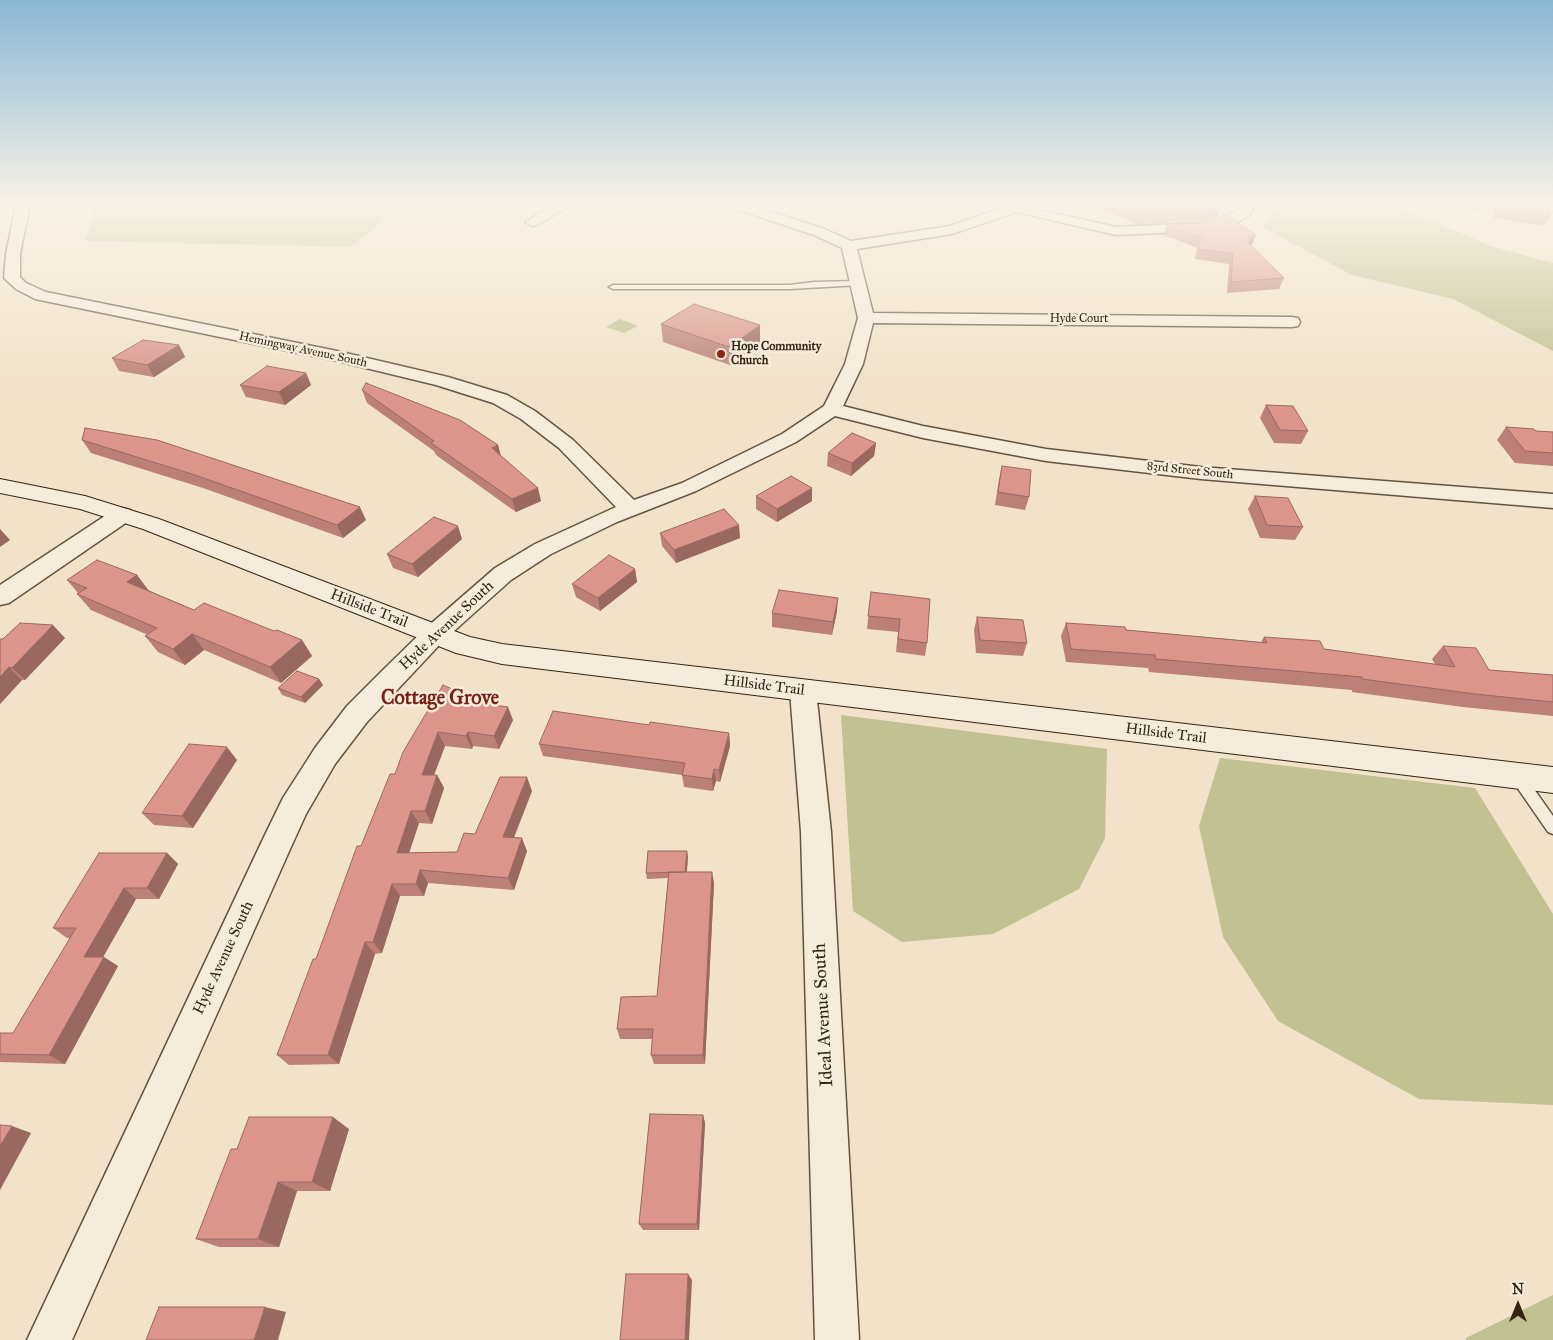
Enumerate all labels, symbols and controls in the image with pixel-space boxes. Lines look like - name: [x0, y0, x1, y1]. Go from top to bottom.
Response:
- street label: Hyde Court: [1050, 312, 1108, 326]
- street label: Hemingway Avenue South: [238, 329, 368, 371]
- place label: Hope Community Church: [731, 340, 821, 368]
- marker: Hope Community Church: [715, 348, 727, 360]
- street label: 83rd Street South: [1146, 459, 1234, 483]
- street label: Hyde Avenue South: [396, 578, 498, 674]
- street label: Hillside Trail: [328, 586, 410, 632]
- street label: Hillside Trail: [722, 672, 806, 700]
- district label: Cottage Grove: [381, 687, 499, 711]
- street label: Hillside Trail: [1124, 720, 1208, 748]
- street label: Hyde Avenue South: [190, 899, 258, 1017]
- street label: Ideal Avenue South: [809, 943, 839, 1087]
- north arrow: [1493, 1280, 1543, 1330]
- text: N: [1512, 1281, 1524, 1298]

